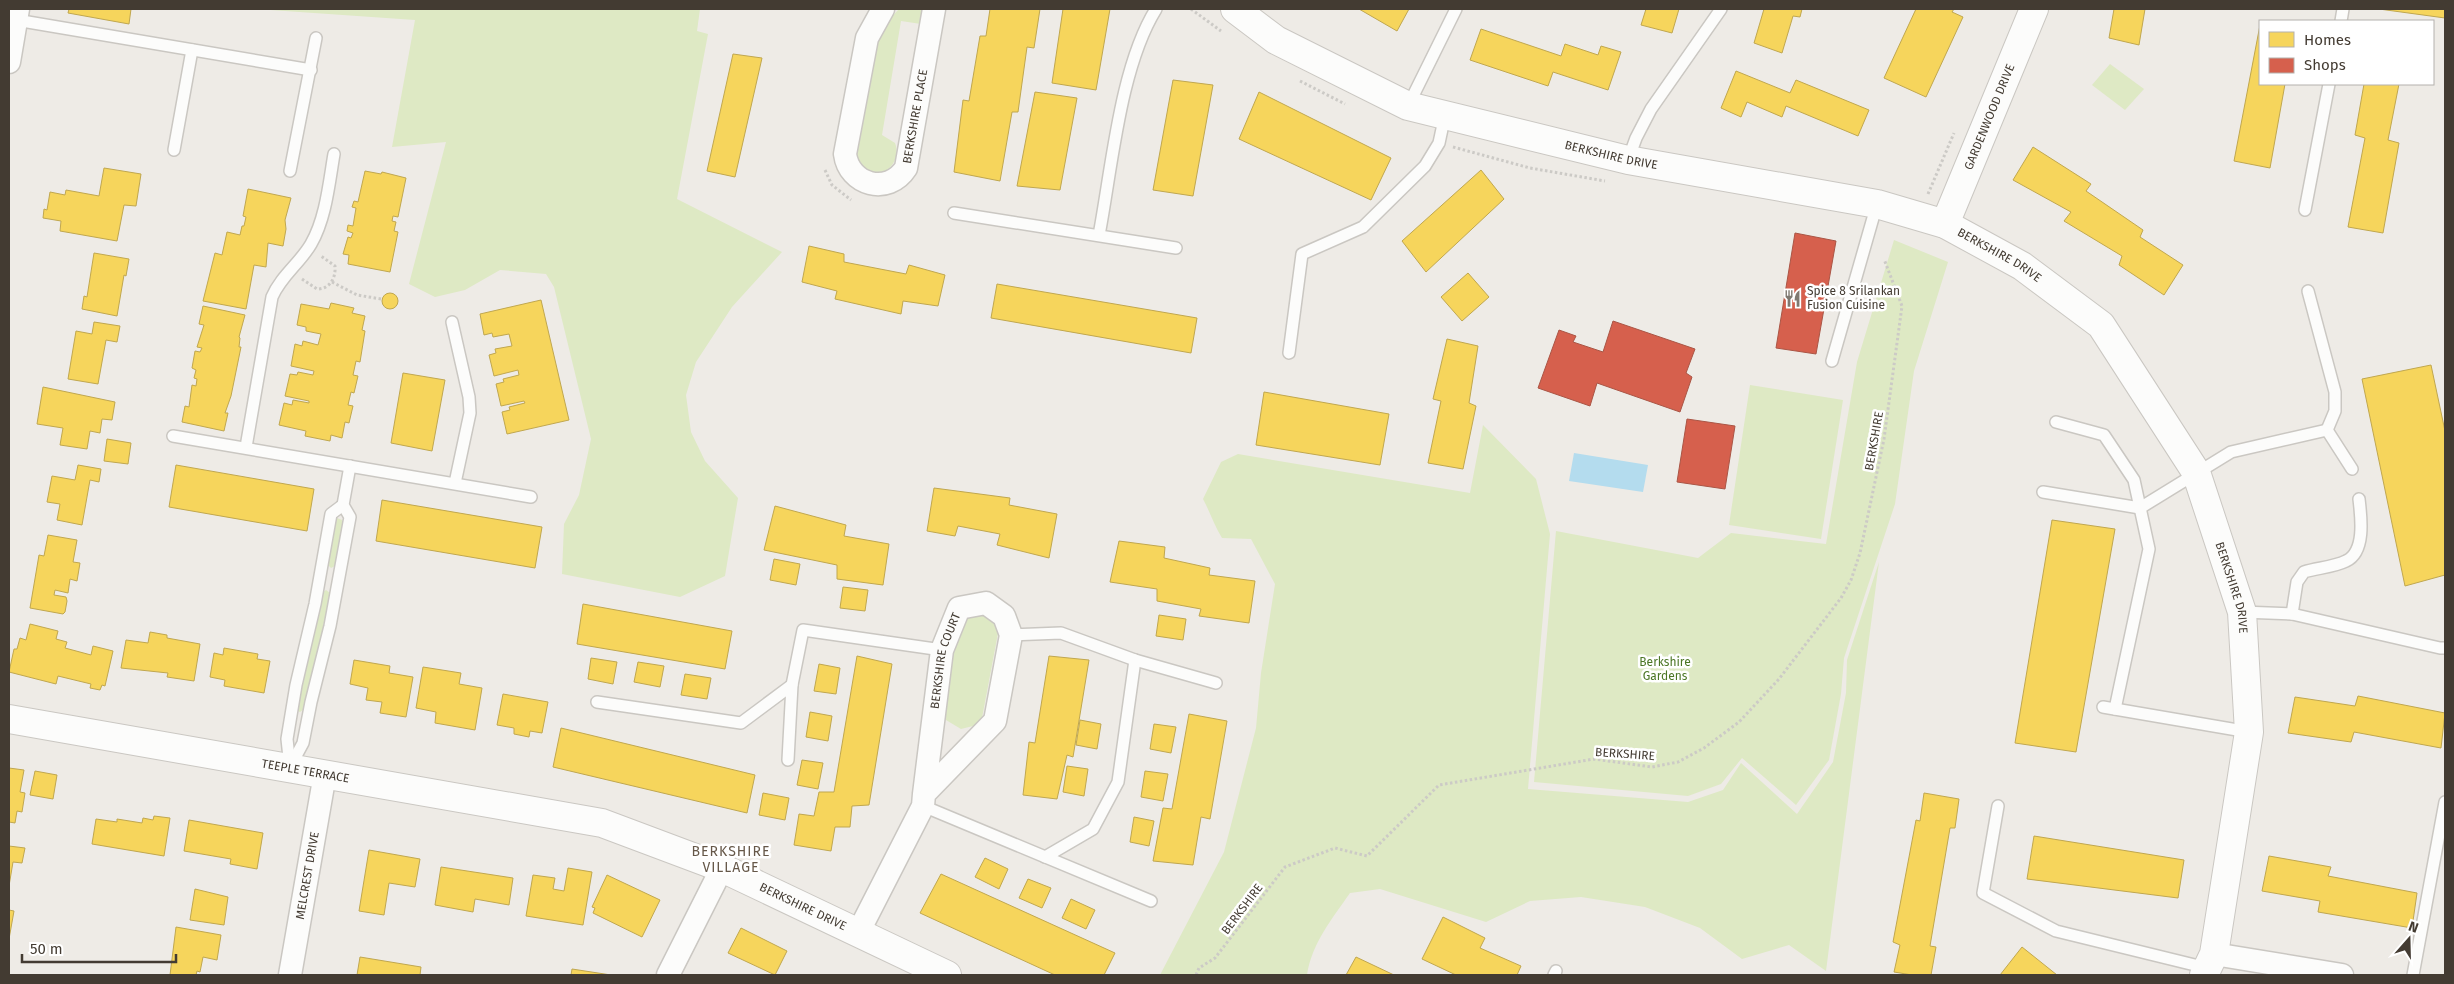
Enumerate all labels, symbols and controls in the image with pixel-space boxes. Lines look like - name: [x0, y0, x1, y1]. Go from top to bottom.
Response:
- legend: [2259, 20, 2434, 85]
- text: Homes: [2304, 31, 2351, 49]
- text: Shops: [2304, 56, 2346, 74]
- street label: GARDENWOOD DRIVE: [1961, 62, 2017, 172]
- street label: BERKSHIRE PLACE: [900, 68, 930, 165]
- street label: BERKSHIRE DRIVE: [1563, 138, 1659, 172]
- street label: BERKSHIRE DRIVE: [1955, 225, 2044, 285]
- place label: Spice 8 Srilankan Fusion Cuisine: [1807, 284, 1900, 312]
- restaurant icon: Spice 8 Srilankan Fusion Cuisine: [1783, 288, 1803, 308]
- street label: BERKSHIRE: [1862, 410, 1886, 472]
- street label: BERKSHIRE DRIVE: [2212, 540, 2250, 634]
- street label: BERKSHIRE COURT: [928, 610, 964, 710]
- park label: Berkshire Gardens: [1639, 655, 1691, 683]
- street label: BERKSHIRE: [1595, 745, 1655, 763]
- street label: TEEPLE TERRACE: [261, 756, 350, 786]
- street label: MELCREST DRIVE: [293, 831, 322, 920]
- district label: BERKSHIRE VILLAGE: [692, 843, 770, 876]
- street label: BERKSHIRE DRIVE: [757, 880, 849, 933]
- street label: BERKSHIRE: [1218, 881, 1266, 937]
- north arrow: [2384, 914, 2434, 964]
- text: N: [2406, 918, 2421, 937]
- scale bar: [22, 932, 176, 964]
- text: 50 m: [30, 940, 63, 958]

